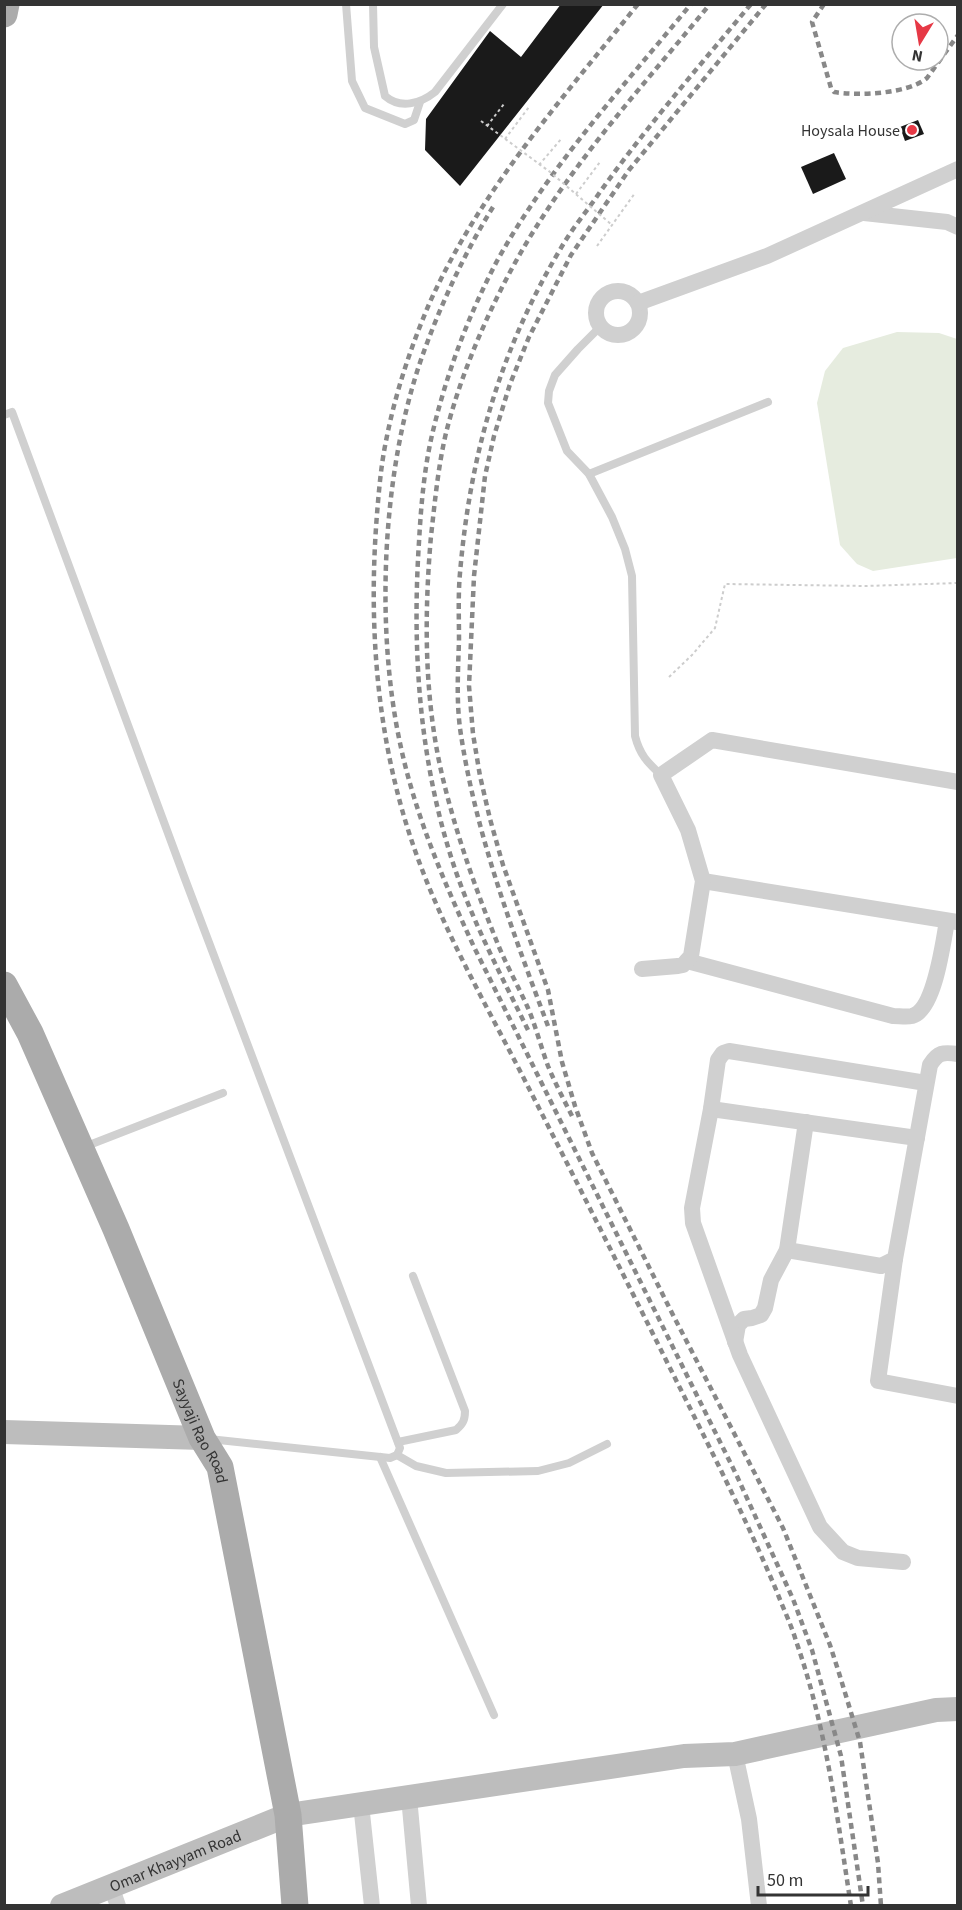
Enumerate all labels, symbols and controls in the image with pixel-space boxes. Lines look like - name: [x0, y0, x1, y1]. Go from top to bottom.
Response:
- north arrow: [890, 12, 950, 72]
- text: N: [910, 44, 925, 68]
- place label: Hoysala House: [801, 120, 900, 142]
- marker: Hoysala House: [905, 123, 919, 137]
- street label: Sayyaji Rao Road: [167, 1375, 233, 1485]
- street label: Omar Khayyam Road: [106, 1825, 245, 1898]
- scale bar: [758, 1859, 868, 1897]
- text: 50 m: [767, 1868, 803, 1893]

